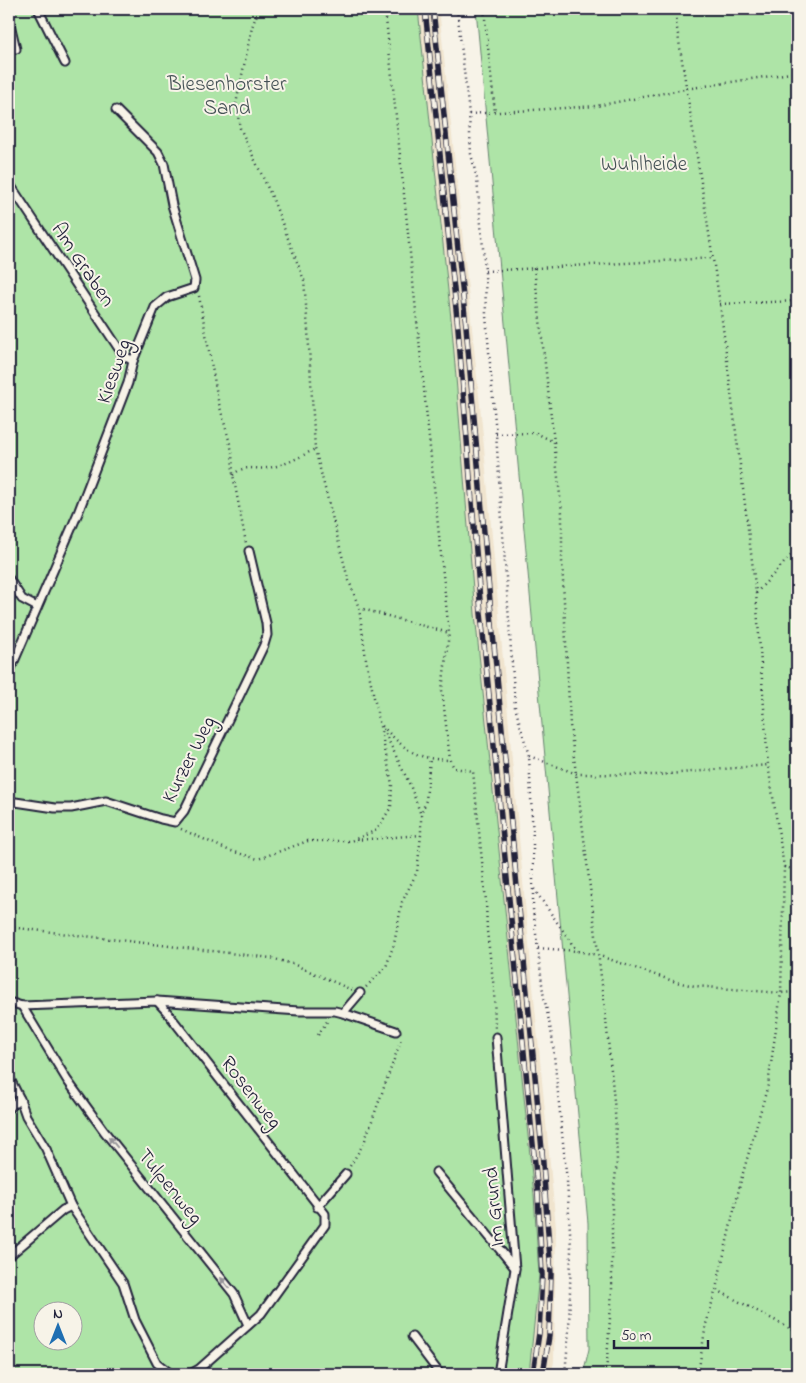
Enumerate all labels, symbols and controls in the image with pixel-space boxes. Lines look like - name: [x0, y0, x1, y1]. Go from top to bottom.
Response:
- park label: Biesenhorster Sand: [167, 70, 287, 124]
- park label: Wuhlheide: [601, 150, 688, 180]
- street label: Am Graben: [43, 217, 122, 313]
- street label: Kiesweg: [90, 335, 142, 409]
- street label: Kurzer Weg: [155, 711, 226, 809]
- street label: Rosenweg: [211, 1050, 289, 1137]
- one-way arrow: [107, 1136, 118, 1149]
- street label: Tulpenweg: [128, 1143, 209, 1233]
- street label: Im Grund: [477, 1165, 513, 1248]
- one-way arrow: [220, 1276, 231, 1289]
- north arrow: [32, 1300, 82, 1350]
- text: N: [53, 1304, 63, 1325]
- scale bar: [614, 1318, 707, 1350]
- text: 50 m: [621, 1325, 652, 1347]

